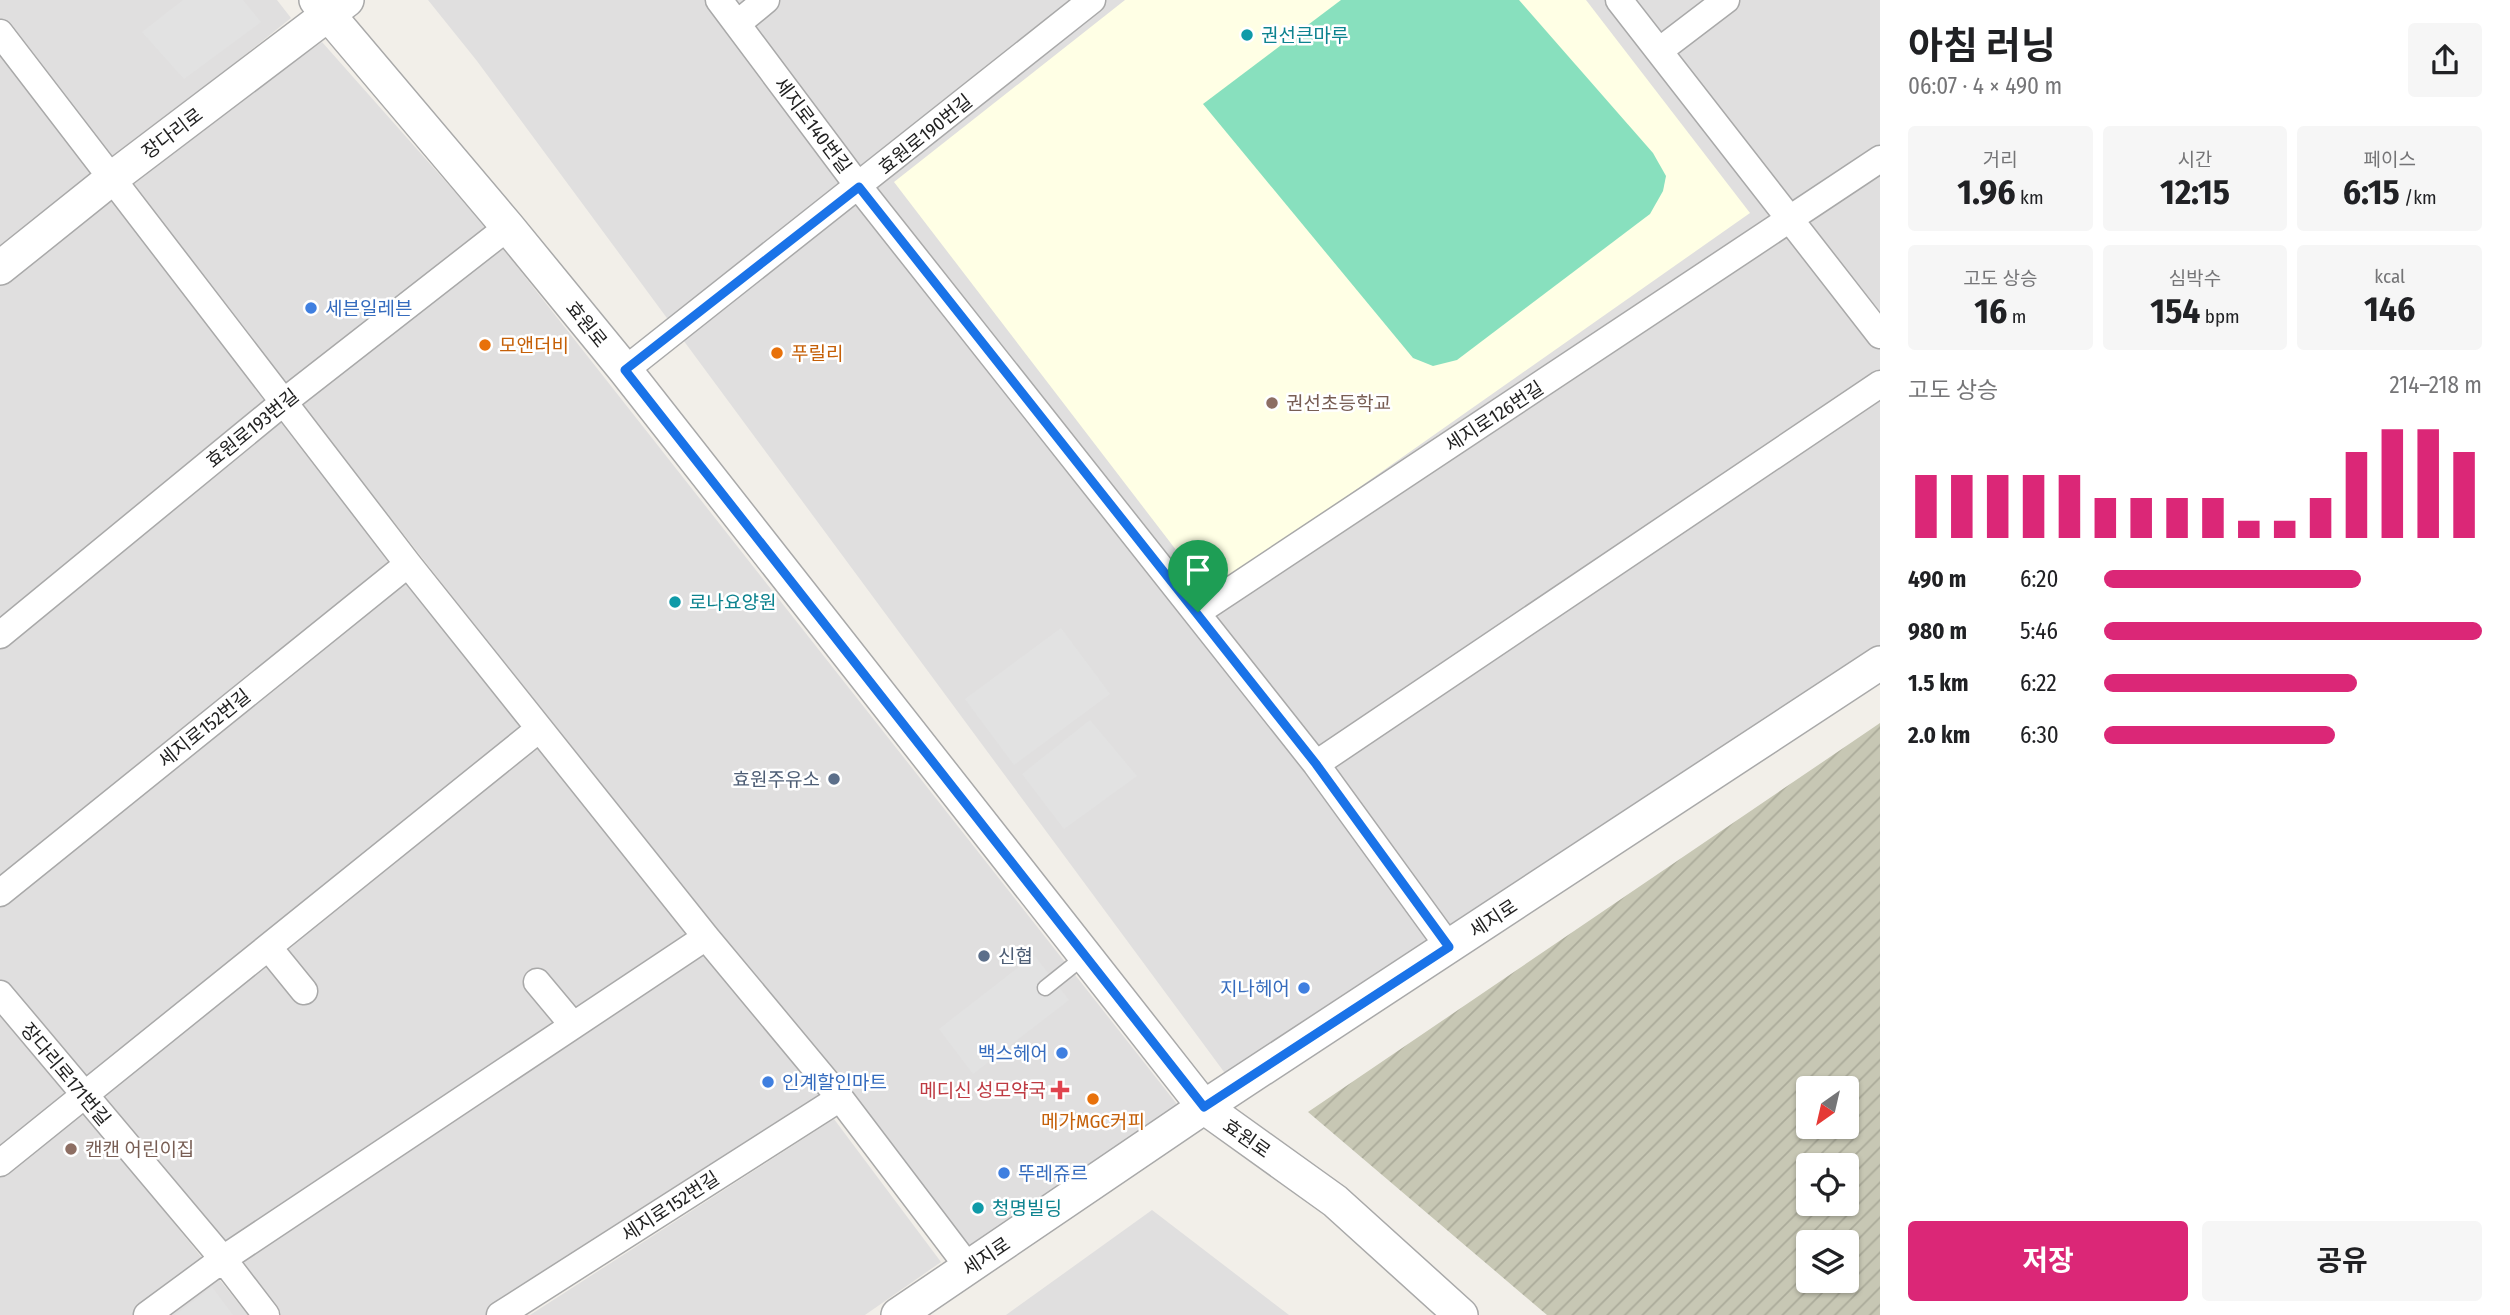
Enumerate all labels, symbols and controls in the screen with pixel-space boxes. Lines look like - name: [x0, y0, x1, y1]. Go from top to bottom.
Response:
- text: 아침 러닝: [1908, 23, 2056, 69]
- button: share: [2408, 23, 2482, 97]
- place label: 권선큰마루: [1261, 24, 1348, 47]
- marker: 권선큰마루: [1239, 27, 1255, 43]
- text: 06:07 · 4 × 490 m: [1908, 72, 2062, 100]
- street label: 세지로140번길: [769, 73, 856, 178]
- street label: 효원로190번길: [874, 90, 977, 179]
- street label: 장다리로: [137, 103, 207, 164]
- text: 거리: [1983, 148, 2018, 171]
- text: 시간: [2178, 148, 2212, 171]
- text: 페이스: [2363, 148, 2416, 171]
- text: 1.96: [1957, 171, 2016, 213]
- text: 12:15: [2160, 171, 2230, 213]
- text: 6:15: [2343, 171, 2400, 213]
- text: km: [2016, 186, 2044, 209]
- text: /km: [2400, 186, 2437, 209]
- text: kcal: [2374, 265, 2405, 288]
- text: 고도 상승: [1963, 267, 2038, 290]
- text: 심박수: [2169, 267, 2221, 290]
- text: 146: [2364, 288, 2415, 330]
- text: 16: [1974, 290, 2007, 332]
- text: 154: [2150, 290, 2200, 332]
- place label: 세븐일레븐: [325, 297, 412, 320]
- street label: 효원로: [561, 297, 612, 352]
- marker: 세븐일레븐: [303, 300, 319, 316]
- text: m: [2007, 305, 2026, 328]
- text: bpm: [2200, 305, 2240, 328]
- place label: 모앤더비: [499, 334, 569, 357]
- marker: 모앤더비: [477, 337, 493, 353]
- place label: 푸릴리: [791, 342, 843, 365]
- marker: 푸릴리: [769, 345, 785, 361]
- text: 214–218 m: [2390, 371, 2482, 399]
- street label: 세지로126번길: [1441, 376, 1548, 457]
- text: 고도 상승: [1908, 376, 1998, 404]
- street label: 효원로193번길: [201, 384, 303, 473]
- place label: 권선초등학교: [1286, 392, 1391, 415]
- marker: 권선초등학교: [1264, 395, 1280, 411]
- pin: [1168, 540, 1228, 612]
- icon: arrive: [1179, 551, 1217, 589]
- text: 490 m: [1908, 565, 1966, 593]
- text: 6:20: [2020, 565, 2058, 593]
- place label: 로나요양원: [689, 591, 776, 614]
- marker: 로나요양원: [667, 594, 683, 610]
- text: 980 m: [1908, 617, 1967, 645]
- text: 5:46: [2020, 617, 2058, 645]
- text: 1.5 km: [1908, 669, 1969, 697]
- text: 6:22: [2020, 669, 2057, 697]
- street label: 세지로152번길: [154, 684, 255, 772]
- text: 2.0 km: [1908, 721, 1970, 749]
- text: 6:30: [2020, 721, 2059, 749]
- place label: 효원주유소: [733, 768, 820, 791]
- marker: 효원주유소: [826, 771, 842, 787]
- street label: 세지로: [1465, 894, 1522, 942]
- place label: 신협: [998, 945, 1033, 968]
- marker: 신협: [976, 948, 992, 964]
- place label: 지나헤어: [1220, 977, 1290, 1000]
- marker: 지나헤어: [1296, 980, 1312, 996]
- street label: 장다리로171번길: [16, 1018, 115, 1130]
- place label: 백스헤어: [978, 1042, 1048, 1065]
- marker: 백스헤어: [1054, 1045, 1070, 1061]
- place label: 인계할인마트: [782, 1071, 887, 1094]
- marker: 인계할인마트: [760, 1074, 776, 1090]
- north arrow: [1796, 1076, 1858, 1139]
- map controls: [1796, 1076, 1859, 1293]
- place label: 메디신 성모약국: [919, 1079, 1046, 1102]
- marker: 메디신 성모약국: [1052, 1082, 1068, 1098]
- marker: 메가MGC커피: [1085, 1091, 1101, 1107]
- place label: 메가MGC커피: [1041, 1110, 1145, 1133]
- street label: 효원로: [1219, 1114, 1275, 1163]
- place label: 캔캔 어린이집: [85, 1138, 194, 1161]
- marker: 캔캔 어린이집: [63, 1141, 79, 1157]
- button: locate: [1796, 1153, 1859, 1216]
- place label: 뚜레쥬르: [1018, 1162, 1088, 1185]
- marker: 뚜레쥬르: [996, 1165, 1012, 1181]
- street label: 세지로152번길: [617, 1166, 723, 1246]
- place label: 청명빌딩: [992, 1197, 1062, 1220]
- marker: 청명빌딩: [970, 1200, 986, 1216]
- button: 저장: [1908, 1221, 2188, 1301]
- button: 공유: [2202, 1221, 2482, 1301]
- button: layers: [1796, 1230, 1859, 1293]
- street label: 세지로: [958, 1232, 1014, 1281]

